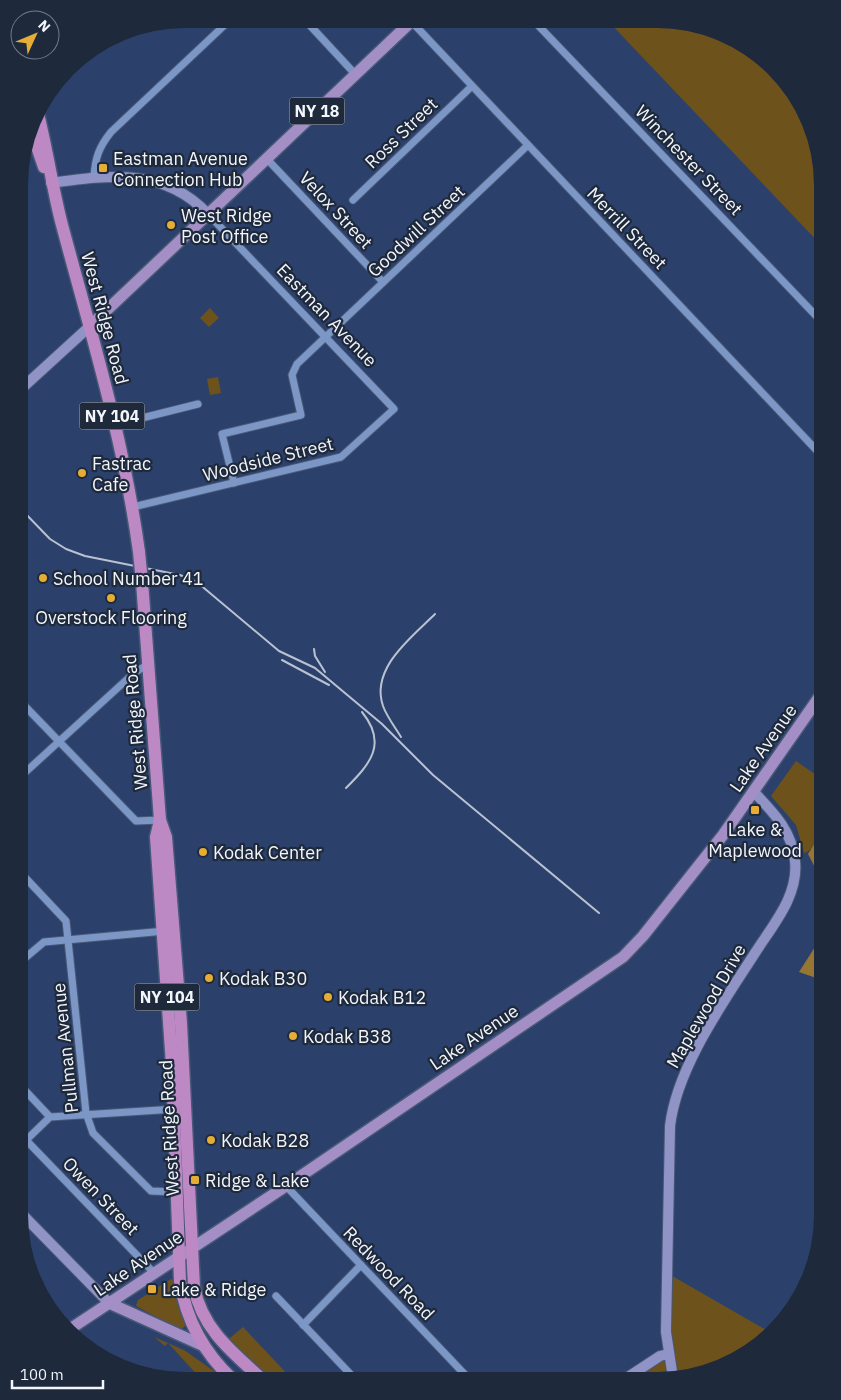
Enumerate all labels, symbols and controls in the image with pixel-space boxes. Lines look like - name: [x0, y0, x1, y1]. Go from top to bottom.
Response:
- north arrow: [10, 10, 60, 60]
- text: N: [34, 16, 54, 36]
- street label: Ross Street: [360, 93, 442, 173]
- road number: NY 18: [290, 98, 344, 124]
- street label: Winchester Street: [630, 100, 748, 220]
- place label: Eastman Avenue Connection Hub: [113, 147, 248, 191]
- marker: Eastman Avenue Connection Hub: [97, 162, 109, 174]
- street label: Velox Street: [294, 166, 378, 254]
- street label: Goodwill Street: [363, 180, 469, 282]
- street label: Merrill Street: [582, 182, 672, 274]
- place label: West Ridge Post Office: [181, 204, 272, 248]
- marker: West Ridge Post Office: [165, 219, 177, 231]
- street label: West Ridge Road: [76, 249, 134, 387]
- street label: Eastman Avenue: [272, 258, 382, 372]
- road number: NY 104: [80, 402, 144, 430]
- street label: Woodside Street: [200, 432, 336, 486]
- place label: Fastrac Cafe: [92, 452, 151, 496]
- marker: Fastrac Cafe: [76, 467, 88, 479]
- place label: School Number 41: [53, 567, 203, 590]
- marker: School Number 41: [37, 572, 49, 584]
- marker: Overstock Flooring: [105, 592, 117, 604]
- place label: Overstock Flooring: [35, 606, 187, 629]
- street label: West Ridge Road: [118, 653, 152, 791]
- street label: Lake Avenue: [724, 700, 802, 796]
- marker: Lake & Maplewood: [749, 804, 761, 816]
- place label: Lake & Maplewood: [708, 818, 802, 862]
- place label: Kodak Center: [213, 841, 322, 864]
- marker: Kodak Center: [197, 846, 209, 858]
- street label: Maplewood Drive: [661, 940, 751, 1072]
- place label: Kodak B30: [219, 967, 307, 990]
- marker: Kodak B30: [203, 972, 215, 984]
- street label: Pullman Avenue: [47, 982, 83, 1114]
- road number: NY 104: [134, 984, 200, 1010]
- place label: Kodak B12: [338, 986, 426, 1009]
- marker: Kodak B12: [322, 991, 334, 1003]
- street label: Lake Avenue: [425, 999, 523, 1075]
- place label: Kodak B38: [303, 1025, 391, 1048]
- marker: Kodak B38: [287, 1030, 299, 1042]
- street label: West Ridge Road: [154, 1059, 184, 1197]
- place label: Kodak B28: [221, 1129, 309, 1152]
- marker: Kodak B28: [205, 1134, 217, 1146]
- street label: Owen Street: [58, 1152, 144, 1240]
- place label: Ridge & Lake: [205, 1169, 310, 1192]
- marker: Ridge & Lake: [189, 1174, 201, 1186]
- street label: Redwood Road: [339, 1221, 439, 1325]
- street label: Lake Avenue: [89, 1225, 187, 1301]
- place label: Lake & Ridge: [162, 1278, 267, 1301]
- marker: Lake & Ridge: [146, 1283, 158, 1295]
- scale bar: [12, 1358, 104, 1390]
- text: 100 m: [20, 1365, 64, 1384]

